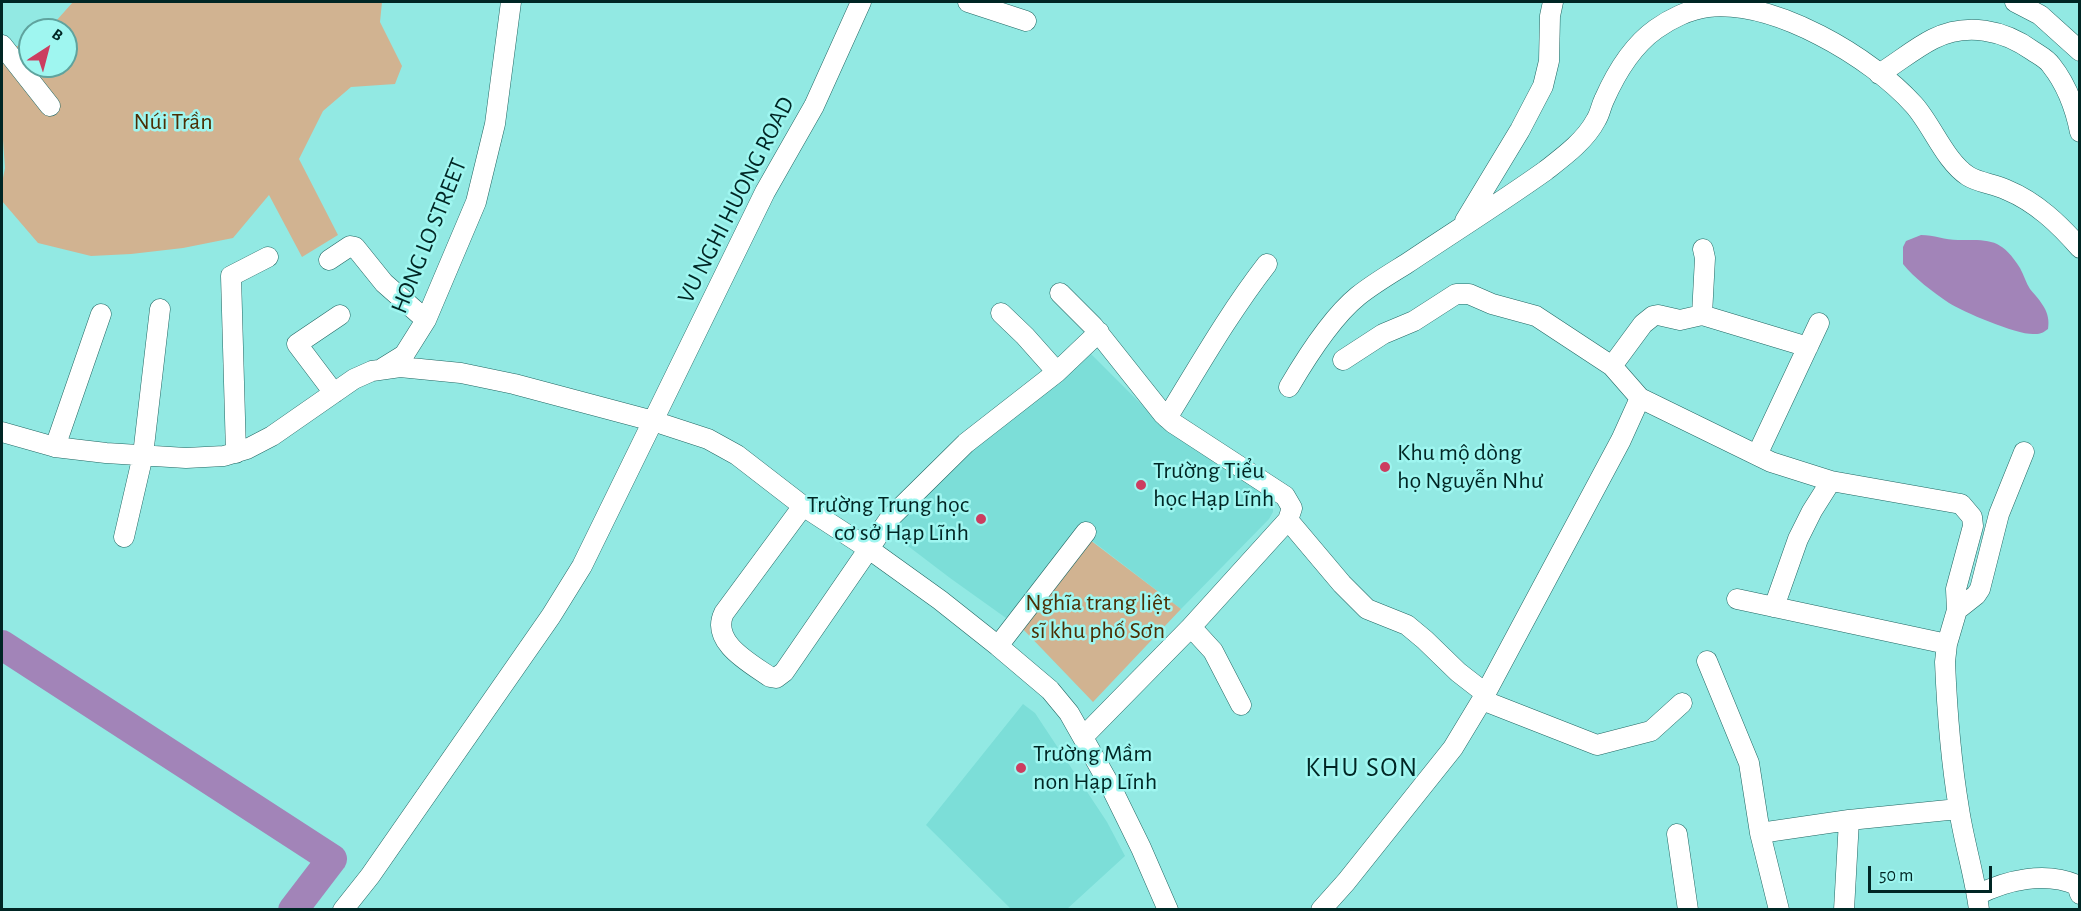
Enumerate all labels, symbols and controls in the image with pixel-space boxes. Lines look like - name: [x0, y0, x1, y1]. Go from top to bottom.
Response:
- north arrow: [18, 18, 78, 78]
- text: B: [49, 26, 66, 44]
- street label: VU NGHI HUONG ROAD: [671, 92, 801, 308]
- park label: Núi Trần: [133, 108, 213, 136]
- street label: HONG LO STREET: [385, 154, 473, 318]
- place label: Khu mộ dòng họ Nguyễn Như: [1397, 439, 1544, 495]
- place label: Trường Tiểu học Hạp Lĩnh: [1153, 457, 1274, 513]
- marker: Khu mộ dòng họ Nguyễn Như: [1378, 460, 1392, 474]
- marker: Trường Tiểu học Hạp Lĩnh: [1134, 478, 1148, 492]
- place label: Trường Trung học cơ sở Hạp Lĩnh: [807, 491, 969, 547]
- marker: Trường Trung học cơ sở Hạp Lĩnh: [974, 512, 988, 526]
- park label: Nghĩa trang liệt sĩ khu phố Sơn: [1025, 589, 1171, 645]
- place label: Trường Mầm non Hạp Lĩnh: [1033, 740, 1157, 796]
- district label: KHU SON: [1305, 752, 1419, 784]
- marker: Trường Mầm non Hạp Lĩnh: [1014, 761, 1028, 775]
- scale bar: [1871, 854, 1996, 892]
- text: 50 m: [1879, 867, 1913, 885]

